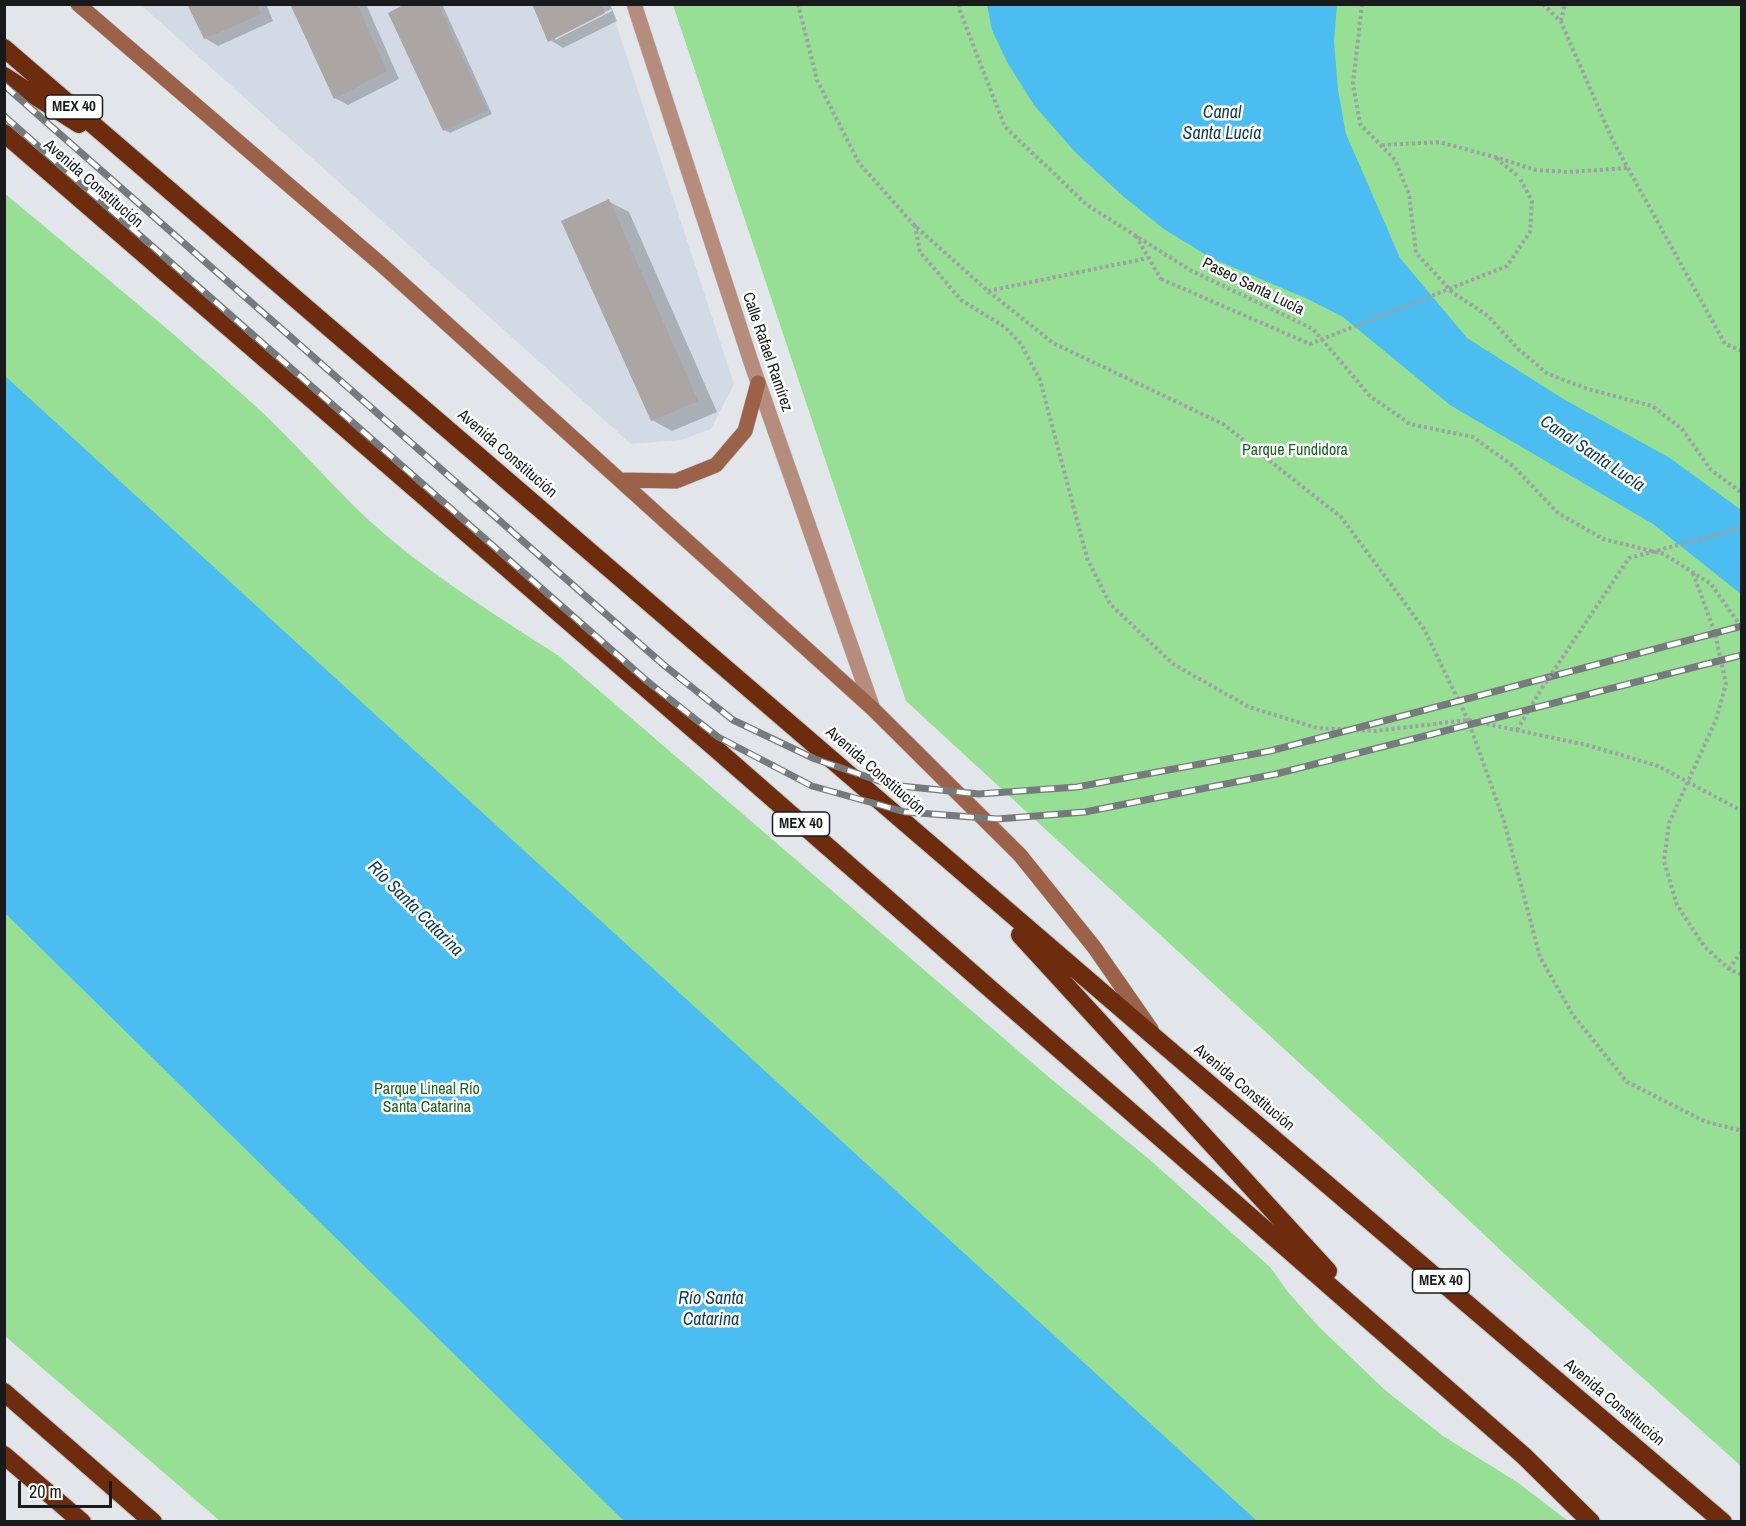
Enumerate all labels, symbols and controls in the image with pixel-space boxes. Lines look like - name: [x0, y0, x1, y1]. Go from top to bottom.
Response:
- road number: MEX 40: [46, 95, 103, 119]
- water label: Canal Santa Lucía: [1183, 102, 1261, 144]
- street label: Avenida Constitución: [39, 136, 147, 232]
- street label: Paseo Santa Lucía: [1199, 254, 1307, 320]
- street label: Calle Rafael Ramírez: [738, 290, 796, 414]
- street label: Avenida Constitución: [453, 406, 561, 502]
- water label: Canal Santa Lucía: [1536, 411, 1648, 497]
- park label: Parque Fundidora: [1242, 441, 1348, 461]
- street label: Avenida Constitución: [821, 723, 929, 819]
- road number: MEX 40: [772, 812, 830, 836]
- water label: Río Santa Catarina: [363, 857, 467, 961]
- street label: Avenida Constitución: [1190, 1040, 1298, 1136]
- park label: Parque Lineal Río Santa Catarina: [374, 1080, 480, 1118]
- road number: MEX 40: [1412, 1269, 1470, 1293]
- water label: Río Santa Catarina: [678, 1288, 744, 1330]
- street label: Avenida Constitución: [1560, 1355, 1668, 1451]
- scale bar: [21, 1469, 116, 1507]
- text: 20 m: [29, 1479, 62, 1504]

